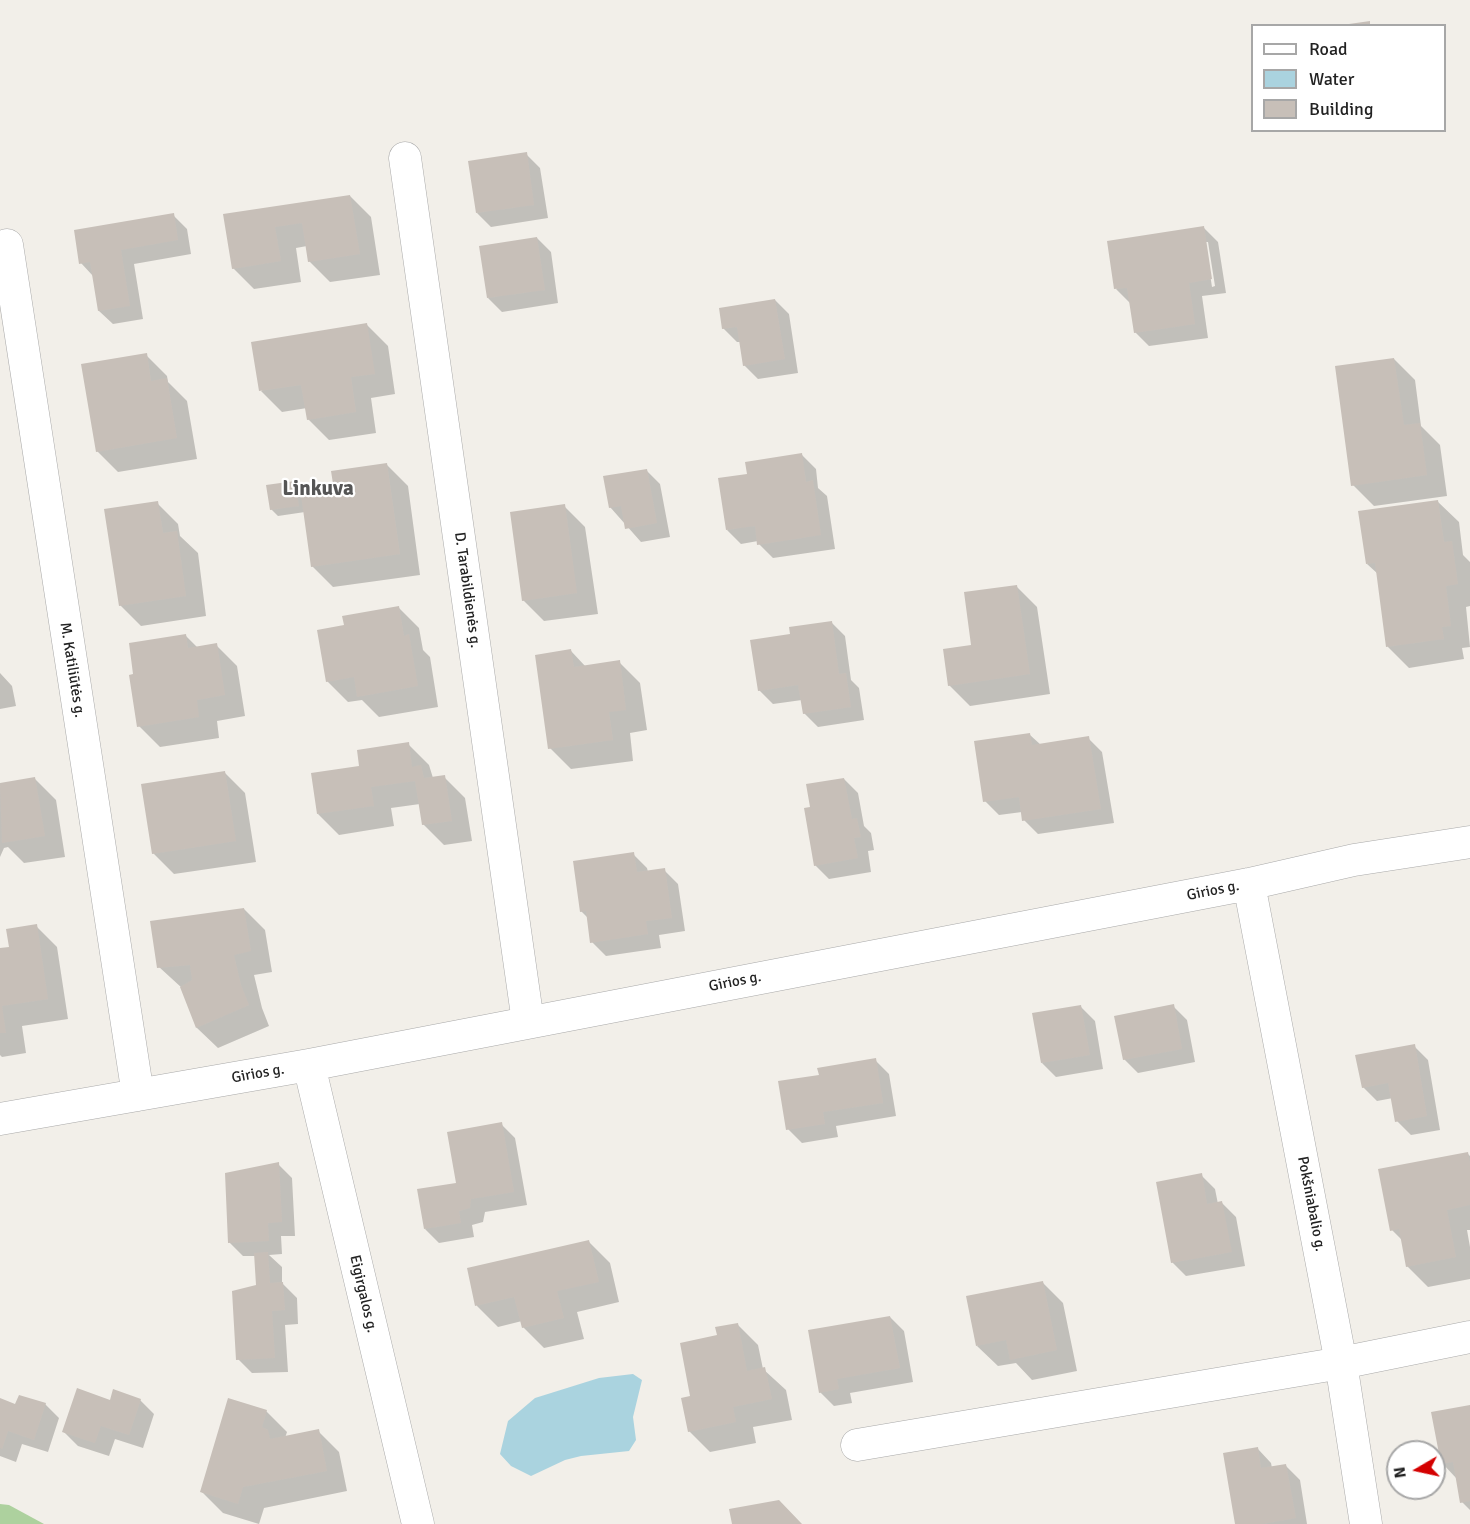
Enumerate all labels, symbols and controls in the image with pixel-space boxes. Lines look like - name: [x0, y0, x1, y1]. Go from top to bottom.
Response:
- legend: [1251, 24, 1446, 132]
- text: Road: [1309, 38, 1348, 60]
- text: Water: [1309, 68, 1354, 90]
- text: Building: [1309, 98, 1373, 120]
- district label: Linkuva: [282, 476, 354, 502]
- street label: D. Tarabildienės g.: [450, 531, 484, 649]
- street label: M. Katiliūtės g.: [56, 621, 88, 719]
- street label: Girios g.: [1185, 877, 1241, 905]
- street label: Girios g.: [707, 968, 763, 996]
- street label: Girios g.: [230, 1061, 286, 1087]
- street label: Pokšniabalio g.: [1293, 1155, 1329, 1253]
- street label: Eigirgalos g.: [345, 1253, 381, 1335]
- north arrow: [1386, 1440, 1446, 1500]
- text: N: [1389, 1465, 1411, 1480]

